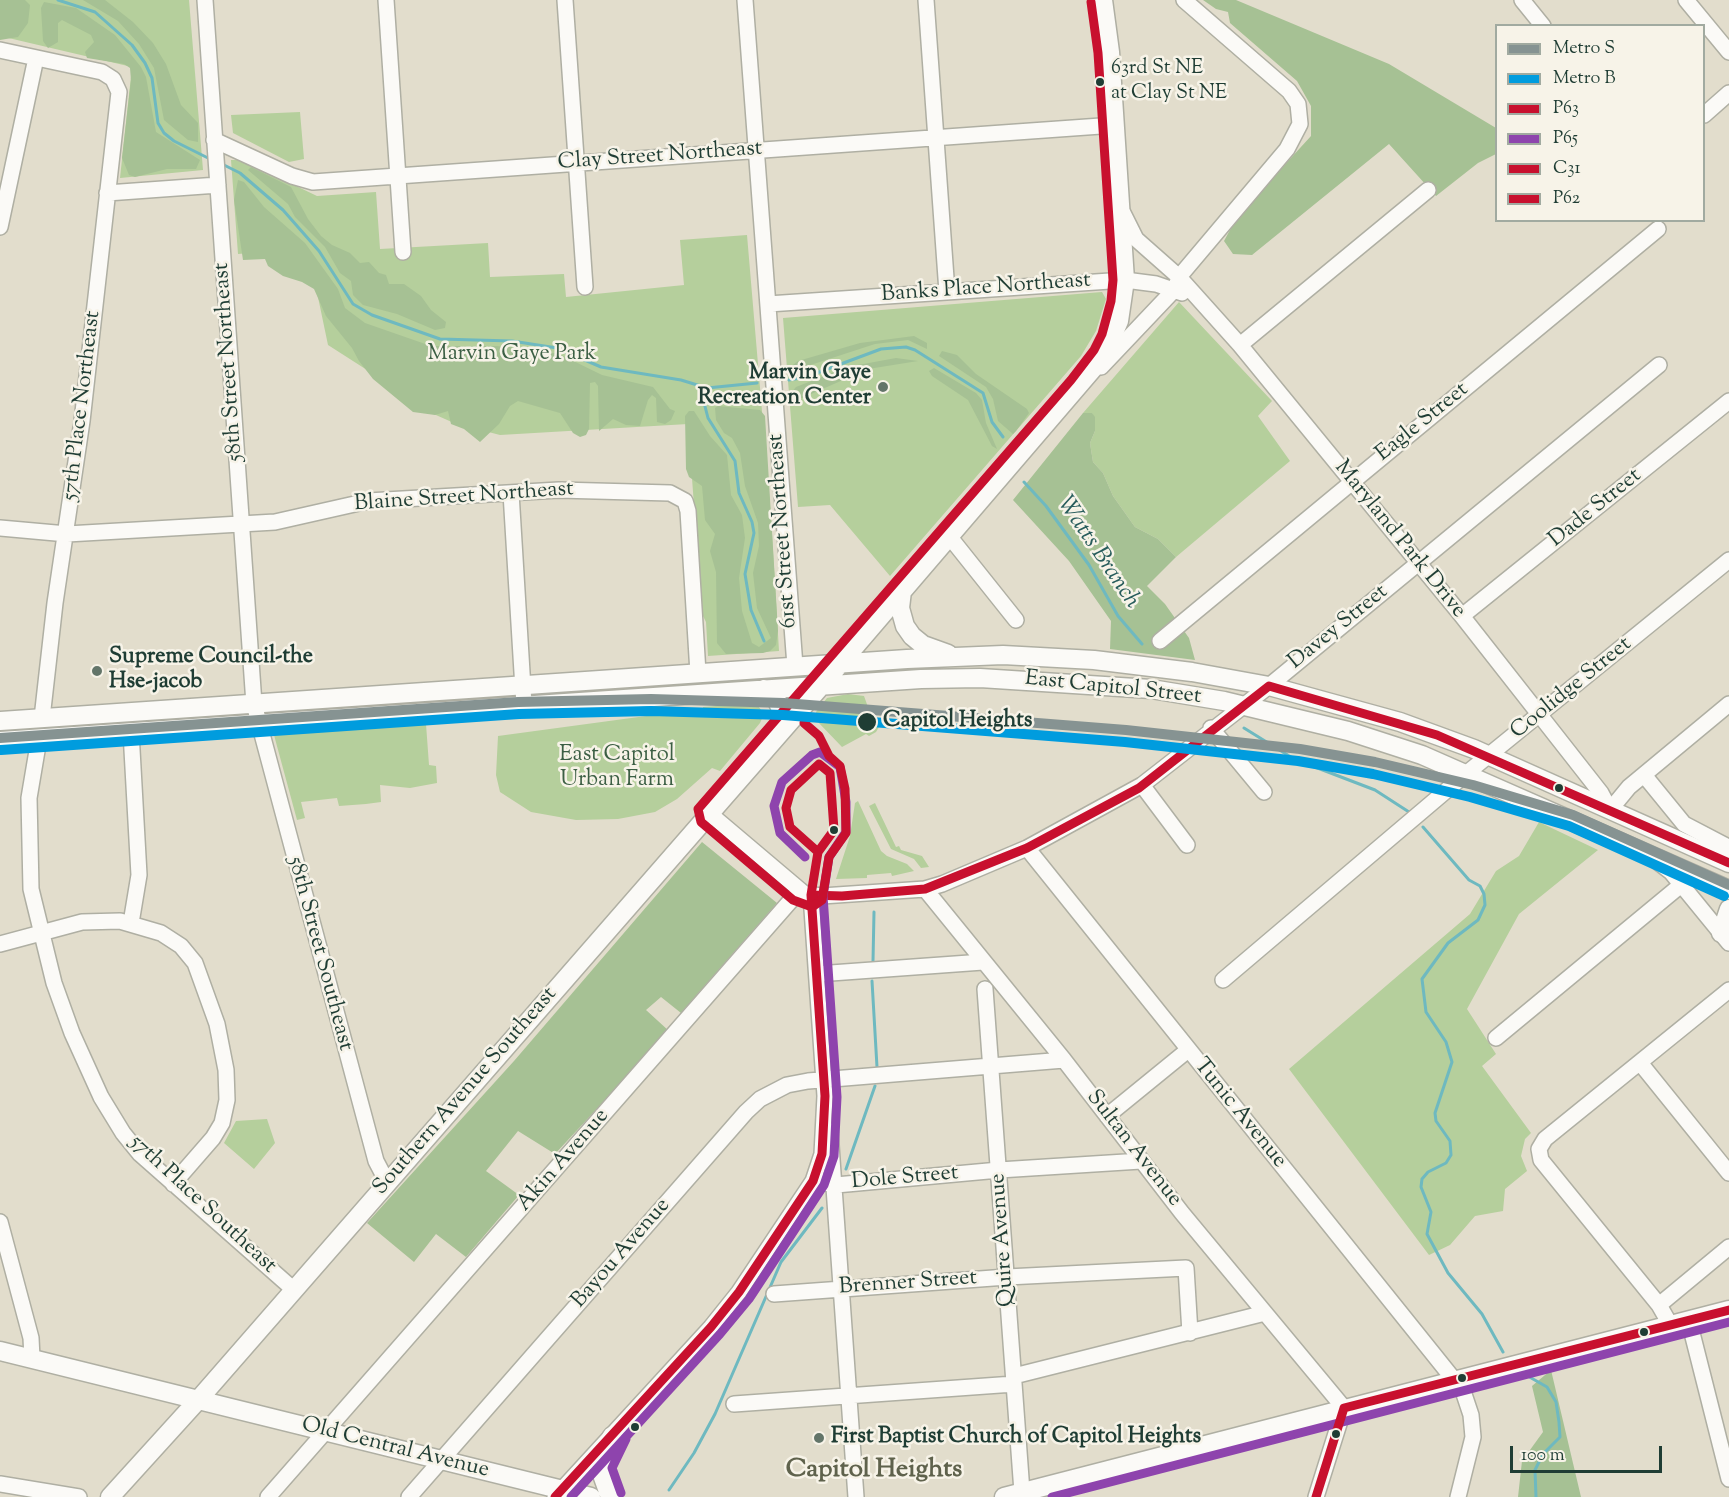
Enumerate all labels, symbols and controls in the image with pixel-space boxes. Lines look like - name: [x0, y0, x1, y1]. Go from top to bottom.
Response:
- legend: [1495, 24, 1705, 222]
- text: Metro S: [1553, 36, 1615, 62]
- place label: 63rd St NE at Clay St NE: [1111, 58, 1227, 105]
- text: Metro B: [1553, 66, 1616, 92]
- marker: 63rd St NE at Clay St NE: [1094, 76, 1106, 88]
- text: P63: [1553, 96, 1579, 122]
- text: P65: [1553, 126, 1578, 152]
- street label: Clay Street Northeast: [557, 137, 763, 177]
- text: C31: [1553, 156, 1581, 182]
- text: P62: [1553, 186, 1580, 212]
- street label: 58th Street Northeast: [210, 262, 250, 462]
- street label: Banks Place Northeast: [880, 269, 1092, 309]
- street label: 57th Place Northeast: [58, 309, 108, 503]
- park label: Marvin Gaye Park: [427, 342, 597, 368]
- place label: Marvin Gaye Recreation Center: [698, 361, 871, 412]
- street label: Eagle Street: [1371, 378, 1475, 468]
- marker: Marvin Gaye Recreation Center: [876, 380, 890, 394]
- street label: 61st Street Northeast: [764, 433, 804, 629]
- street label: Maryland Park Drive: [1327, 456, 1471, 624]
- street label: Dade Street: [1544, 464, 1648, 554]
- street label: Blaine Street Northeast: [353, 477, 575, 519]
- water label: Watts Branch: [1049, 491, 1145, 615]
- street label: Davey Street: [1284, 580, 1394, 676]
- street label: Coolidge Street: [1506, 632, 1638, 746]
- place label: Supreme Council-the Hse-jacob: [109, 645, 313, 696]
- marker: Supreme Council-the Hse-jacob: [90, 664, 104, 678]
- street label: East Capitol Street: [1024, 667, 1202, 711]
- place label: Capitol Heights: [883, 709, 1032, 735]
- marker: Capitol Heights: [856, 711, 878, 733]
- park label: East Capitol Urban Farm: [559, 743, 675, 794]
- unlabelled marker: [1553, 782, 1565, 794]
- unlabelled marker: [828, 824, 840, 836]
- street label: 58th Street Southeast: [280, 854, 358, 1054]
- street label: Southern Avenue Southeast: [368, 983, 564, 1201]
- street label: Tunic Avenue: [1187, 1054, 1291, 1174]
- street label: Sultan Avenue: [1079, 1085, 1187, 1213]
- street label: Akin Avenue: [512, 1104, 616, 1218]
- street label: 57th Place Southeast: [123, 1130, 281, 1280]
- street label: Dole Street: [851, 1161, 959, 1197]
- street label: Quire Avenue: [986, 1172, 1022, 1308]
- street label: Bayou Avenue: [567, 1194, 677, 1314]
- street label: Brenner Street: [838, 1266, 978, 1302]
- unlabelled marker: [1638, 1326, 1650, 1338]
- unlabelled marker: [1456, 1372, 1468, 1384]
- street label: Old Central Avenue: [299, 1413, 491, 1485]
- unlabelled marker: [629, 1421, 641, 1433]
- place label: First Baptist Church of Capitol Heights: [831, 1425, 1201, 1451]
- unlabelled marker: [1330, 1428, 1342, 1440]
- marker: First Baptist Church of Capitol Heights: [812, 1431, 826, 1445]
- scale bar: [1513, 1434, 1664, 1472]
- text: 100 m: [1521, 1443, 1565, 1469]
- district label: Capitol Heights: [786, 1456, 962, 1488]

